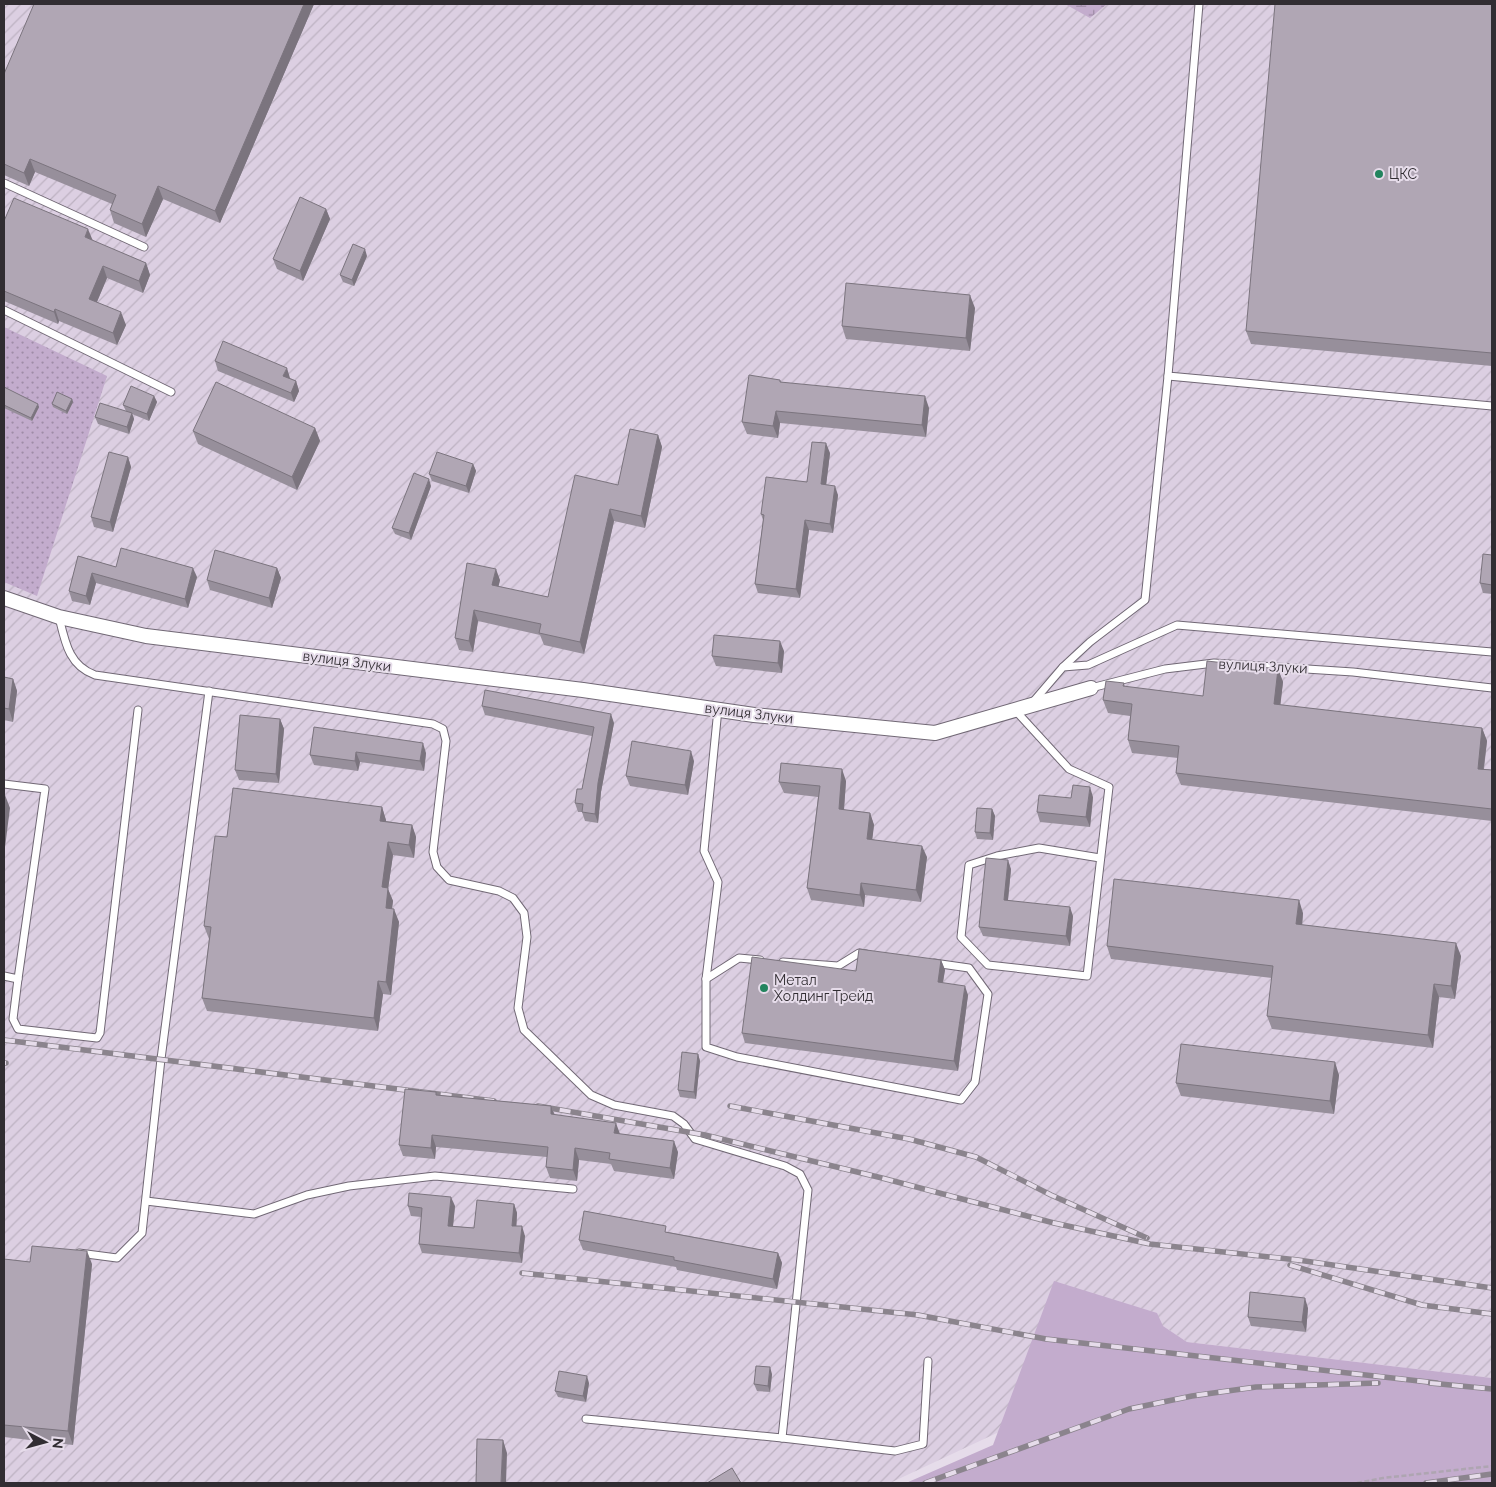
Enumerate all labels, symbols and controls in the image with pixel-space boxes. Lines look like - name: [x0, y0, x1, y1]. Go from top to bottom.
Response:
- place label: ЦКС: [1389, 166, 1418, 182]
- marker: ЦКС: [1373, 168, 1385, 180]
- street label: вулиця Злуки: [302, 648, 392, 674]
- street label: вулиця Злуки: [1218, 656, 1308, 676]
- street label: вулиця Злуки: [704, 700, 794, 726]
- place label: Метал Холдинг Трейд: [774, 972, 873, 1004]
- marker: Метал Холдинг Трейд: [758, 982, 770, 994]
- north arrow: [20, 1417, 70, 1467]
- text: N: [49, 1437, 66, 1450]

